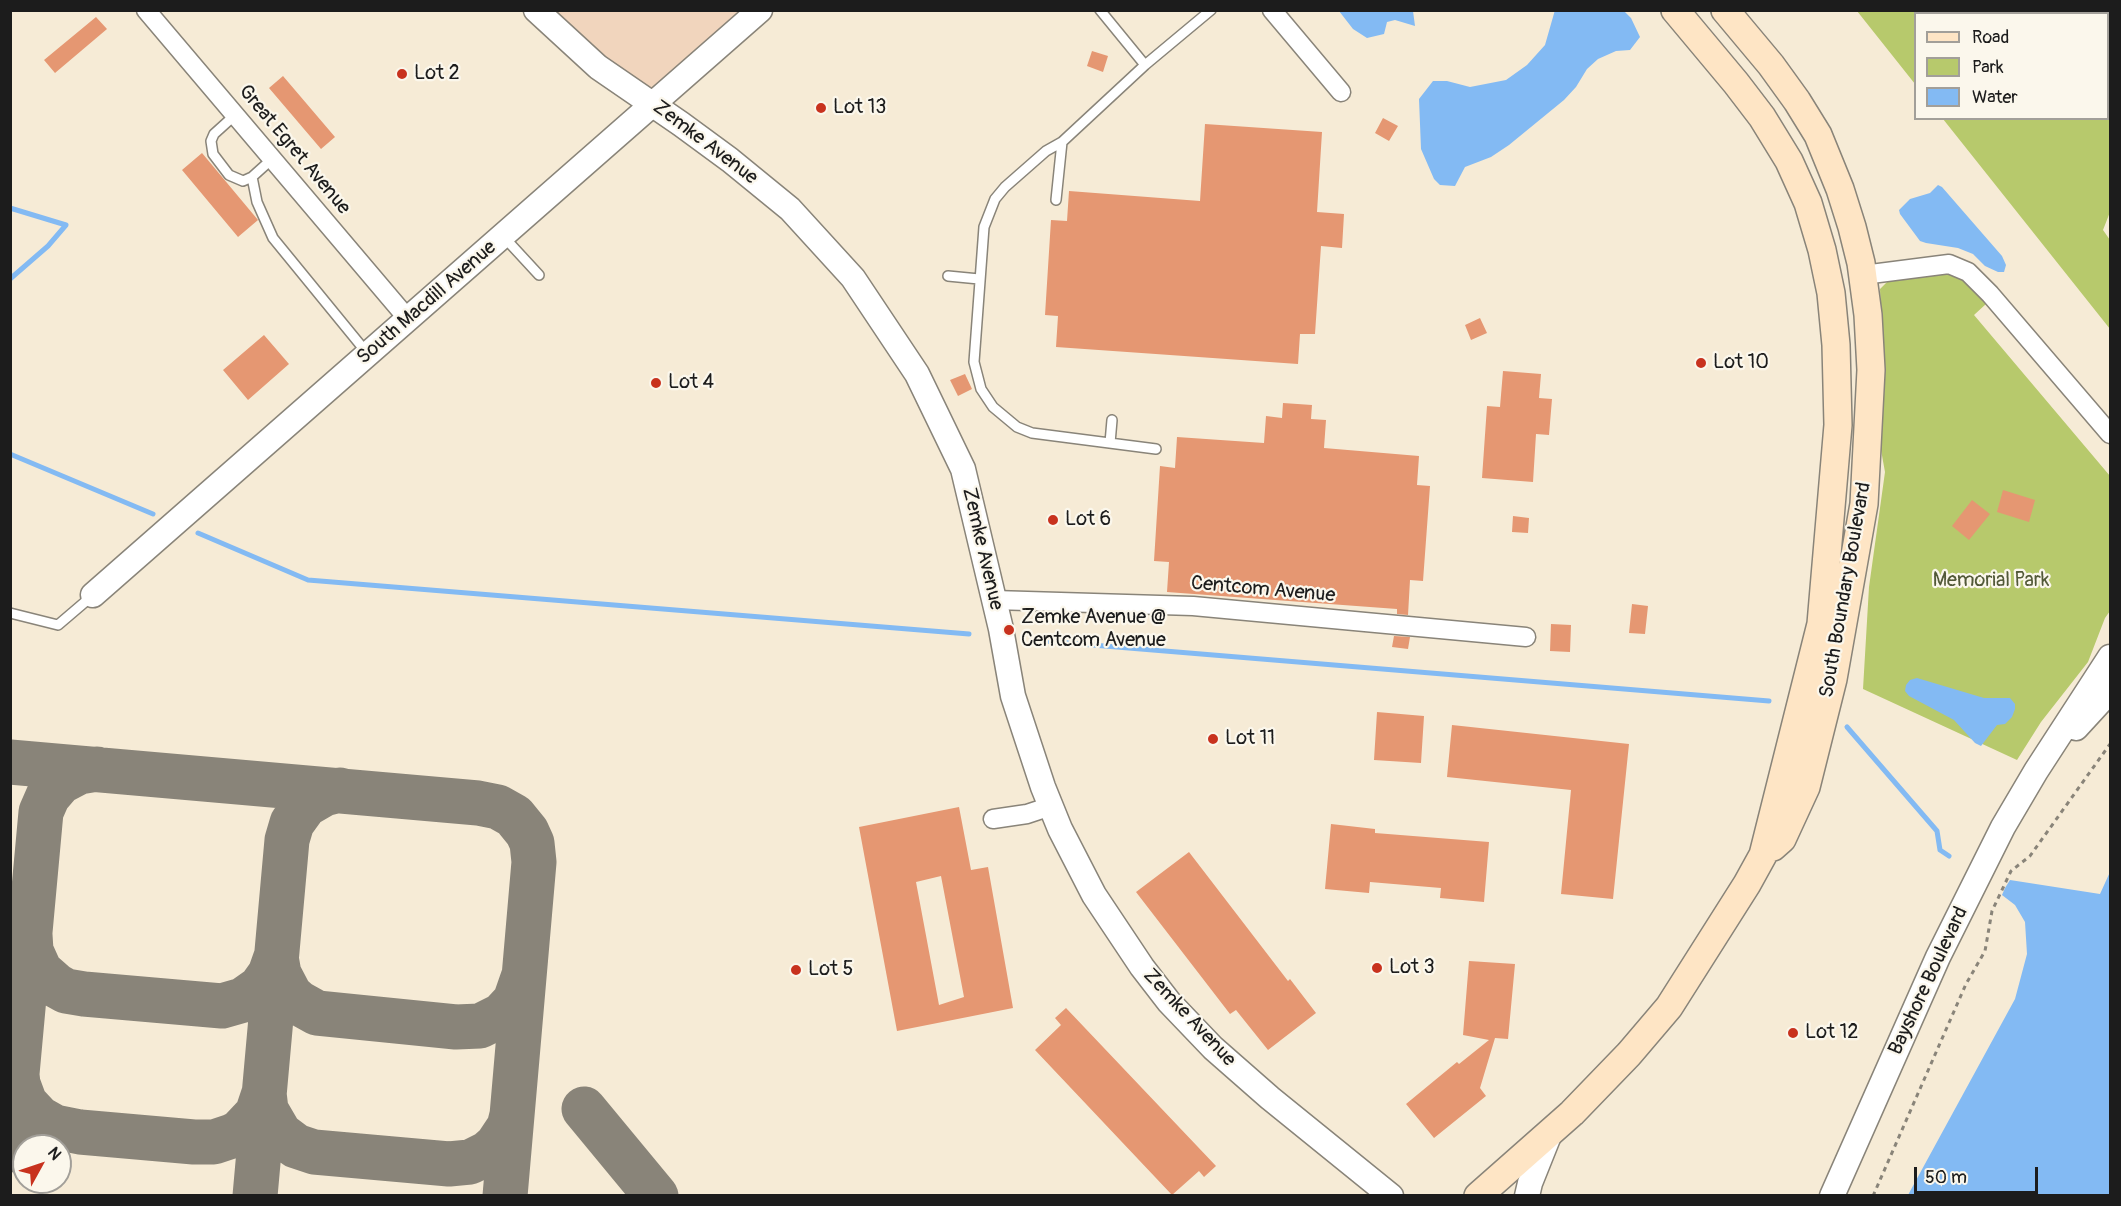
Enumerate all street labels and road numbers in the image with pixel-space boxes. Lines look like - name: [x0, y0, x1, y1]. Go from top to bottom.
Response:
- street label: Great Egret Avenue: [233, 80, 355, 220]
- street label: Zemke Avenue: [648, 96, 762, 190]
- street label: South Macdill Avenue: [352, 236, 502, 370]
- street label: South Boundary Boulevard: [1815, 480, 1877, 700]
- street label: Zemke Avenue: [956, 485, 1008, 613]
- street label: Centcom Avenue: [1190, 572, 1336, 608]
- street label: Bayshore Boulevard: [1884, 903, 1974, 1059]
- street label: Zemke Avenue: [1138, 964, 1240, 1072]

